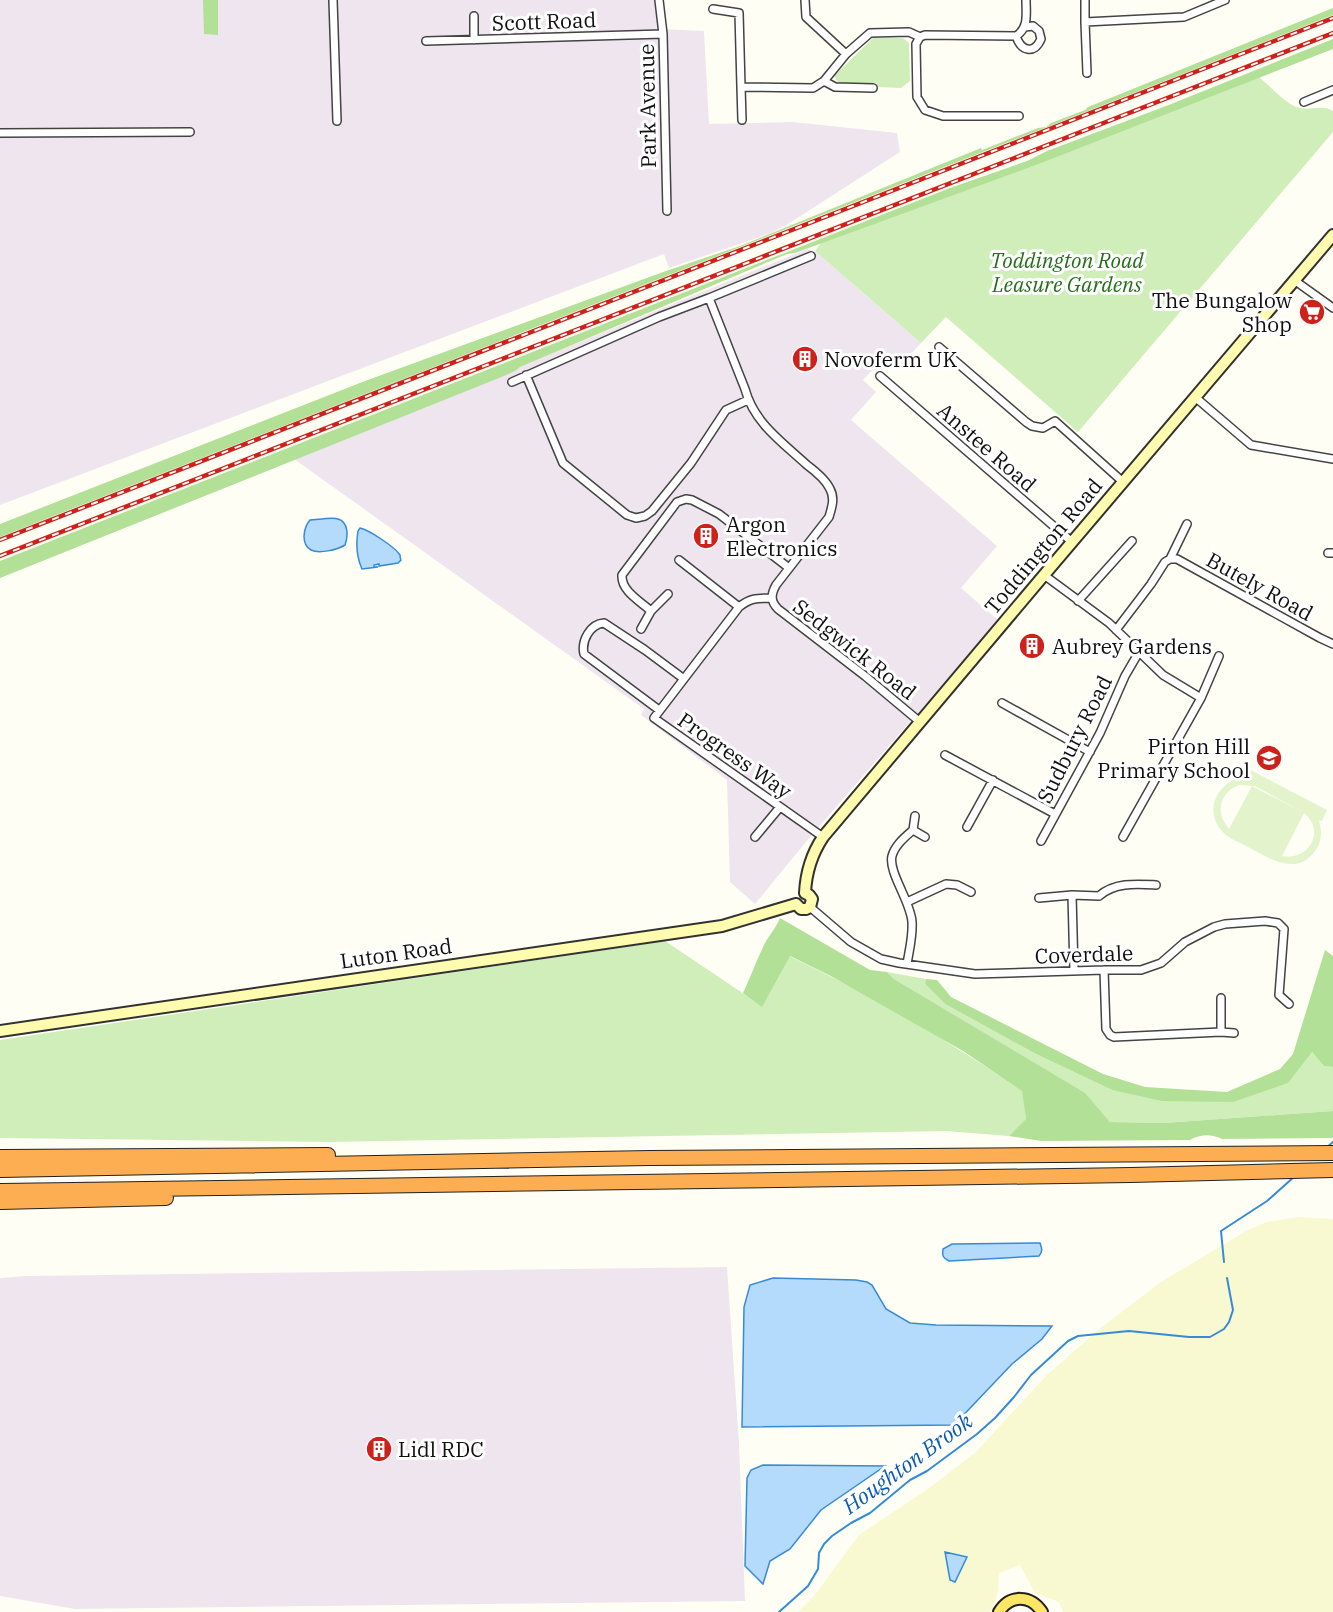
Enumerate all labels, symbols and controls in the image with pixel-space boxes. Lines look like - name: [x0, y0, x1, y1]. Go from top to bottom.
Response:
- street label: Scott Road: [491, 5, 597, 37]
- street label: Park Avenue: [632, 43, 662, 169]
- park label: Toddington Road Leasure Gardens: [990, 246, 1144, 298]
- place label: The Bungalow Shop: [1152, 286, 1293, 338]
- supermarket icon: The Bungalow Shop: [1297, 297, 1327, 327]
- building icon: Novoferm UK: [790, 344, 820, 374]
- place label: Novoferm UK: [824, 345, 958, 373]
- street label: Anstee Road: [931, 396, 1043, 498]
- street label: Toddington Road: [978, 472, 1108, 620]
- place label: Argon Electronics: [726, 510, 838, 562]
- building icon: Argon Electronics: [691, 521, 721, 551]
- street label: Butely Road: [1202, 545, 1319, 627]
- street label: Sedgwick Road: [788, 592, 923, 706]
- building icon: Aubrey Gardens: [1017, 631, 1047, 661]
- place label: Aubrey Gardens: [1052, 632, 1212, 660]
- street label: Sudbury Road: [1030, 670, 1118, 808]
- street label: Progress Way: [673, 705, 798, 805]
- place label: Pirton Hill Primary School: [1097, 732, 1250, 784]
- school or university icon: Pirton Hill Primary School: [1254, 743, 1284, 773]
- street label: Luton Road: [338, 931, 454, 975]
- street label: Coverdale: [1034, 938, 1134, 970]
- water label: Houghton Brook: [835, 1406, 978, 1521]
- building icon: Lidl RDC: [364, 1434, 394, 1464]
- place label: Lidl RDC: [398, 1435, 484, 1463]

